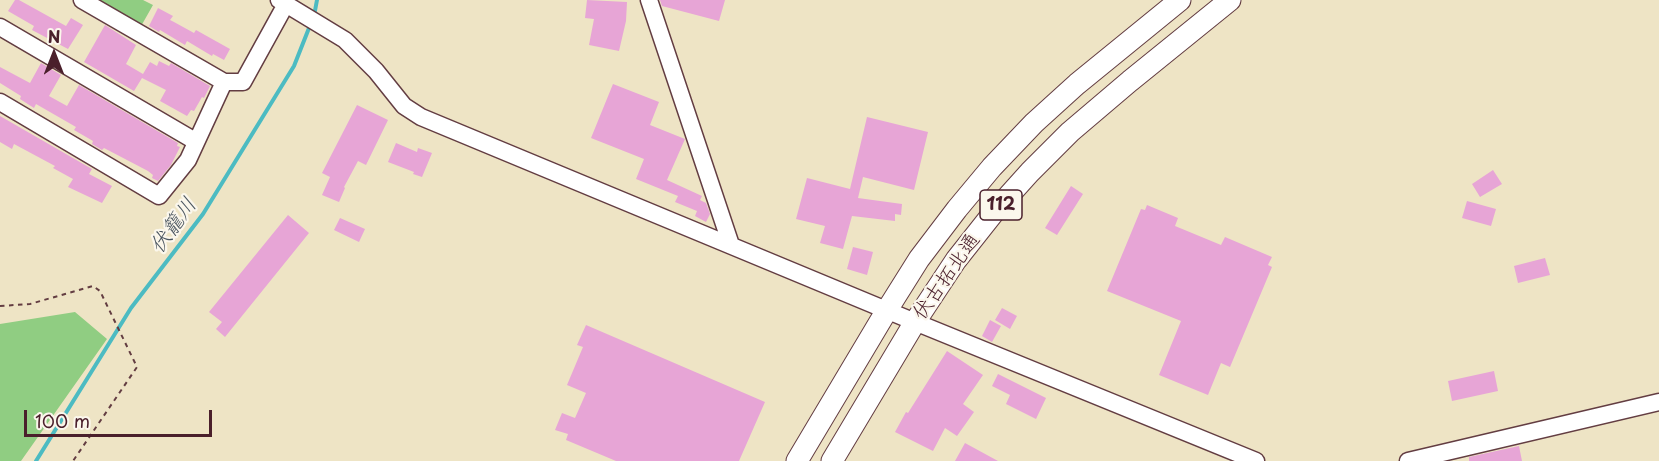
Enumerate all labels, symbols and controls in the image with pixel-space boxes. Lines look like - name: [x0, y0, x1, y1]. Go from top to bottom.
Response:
- north arrow: [24, 24, 84, 84]
- text: N: [48, 24, 60, 48]
- road number: 112: [980, 190, 1022, 220]
- water label: 伏籠川: [145, 193, 203, 259]
- street label: 伏古拓北通: [908, 229, 986, 325]
- scale bar: [27, 398, 214, 436]
- text: 100 m: [35, 407, 90, 434]

